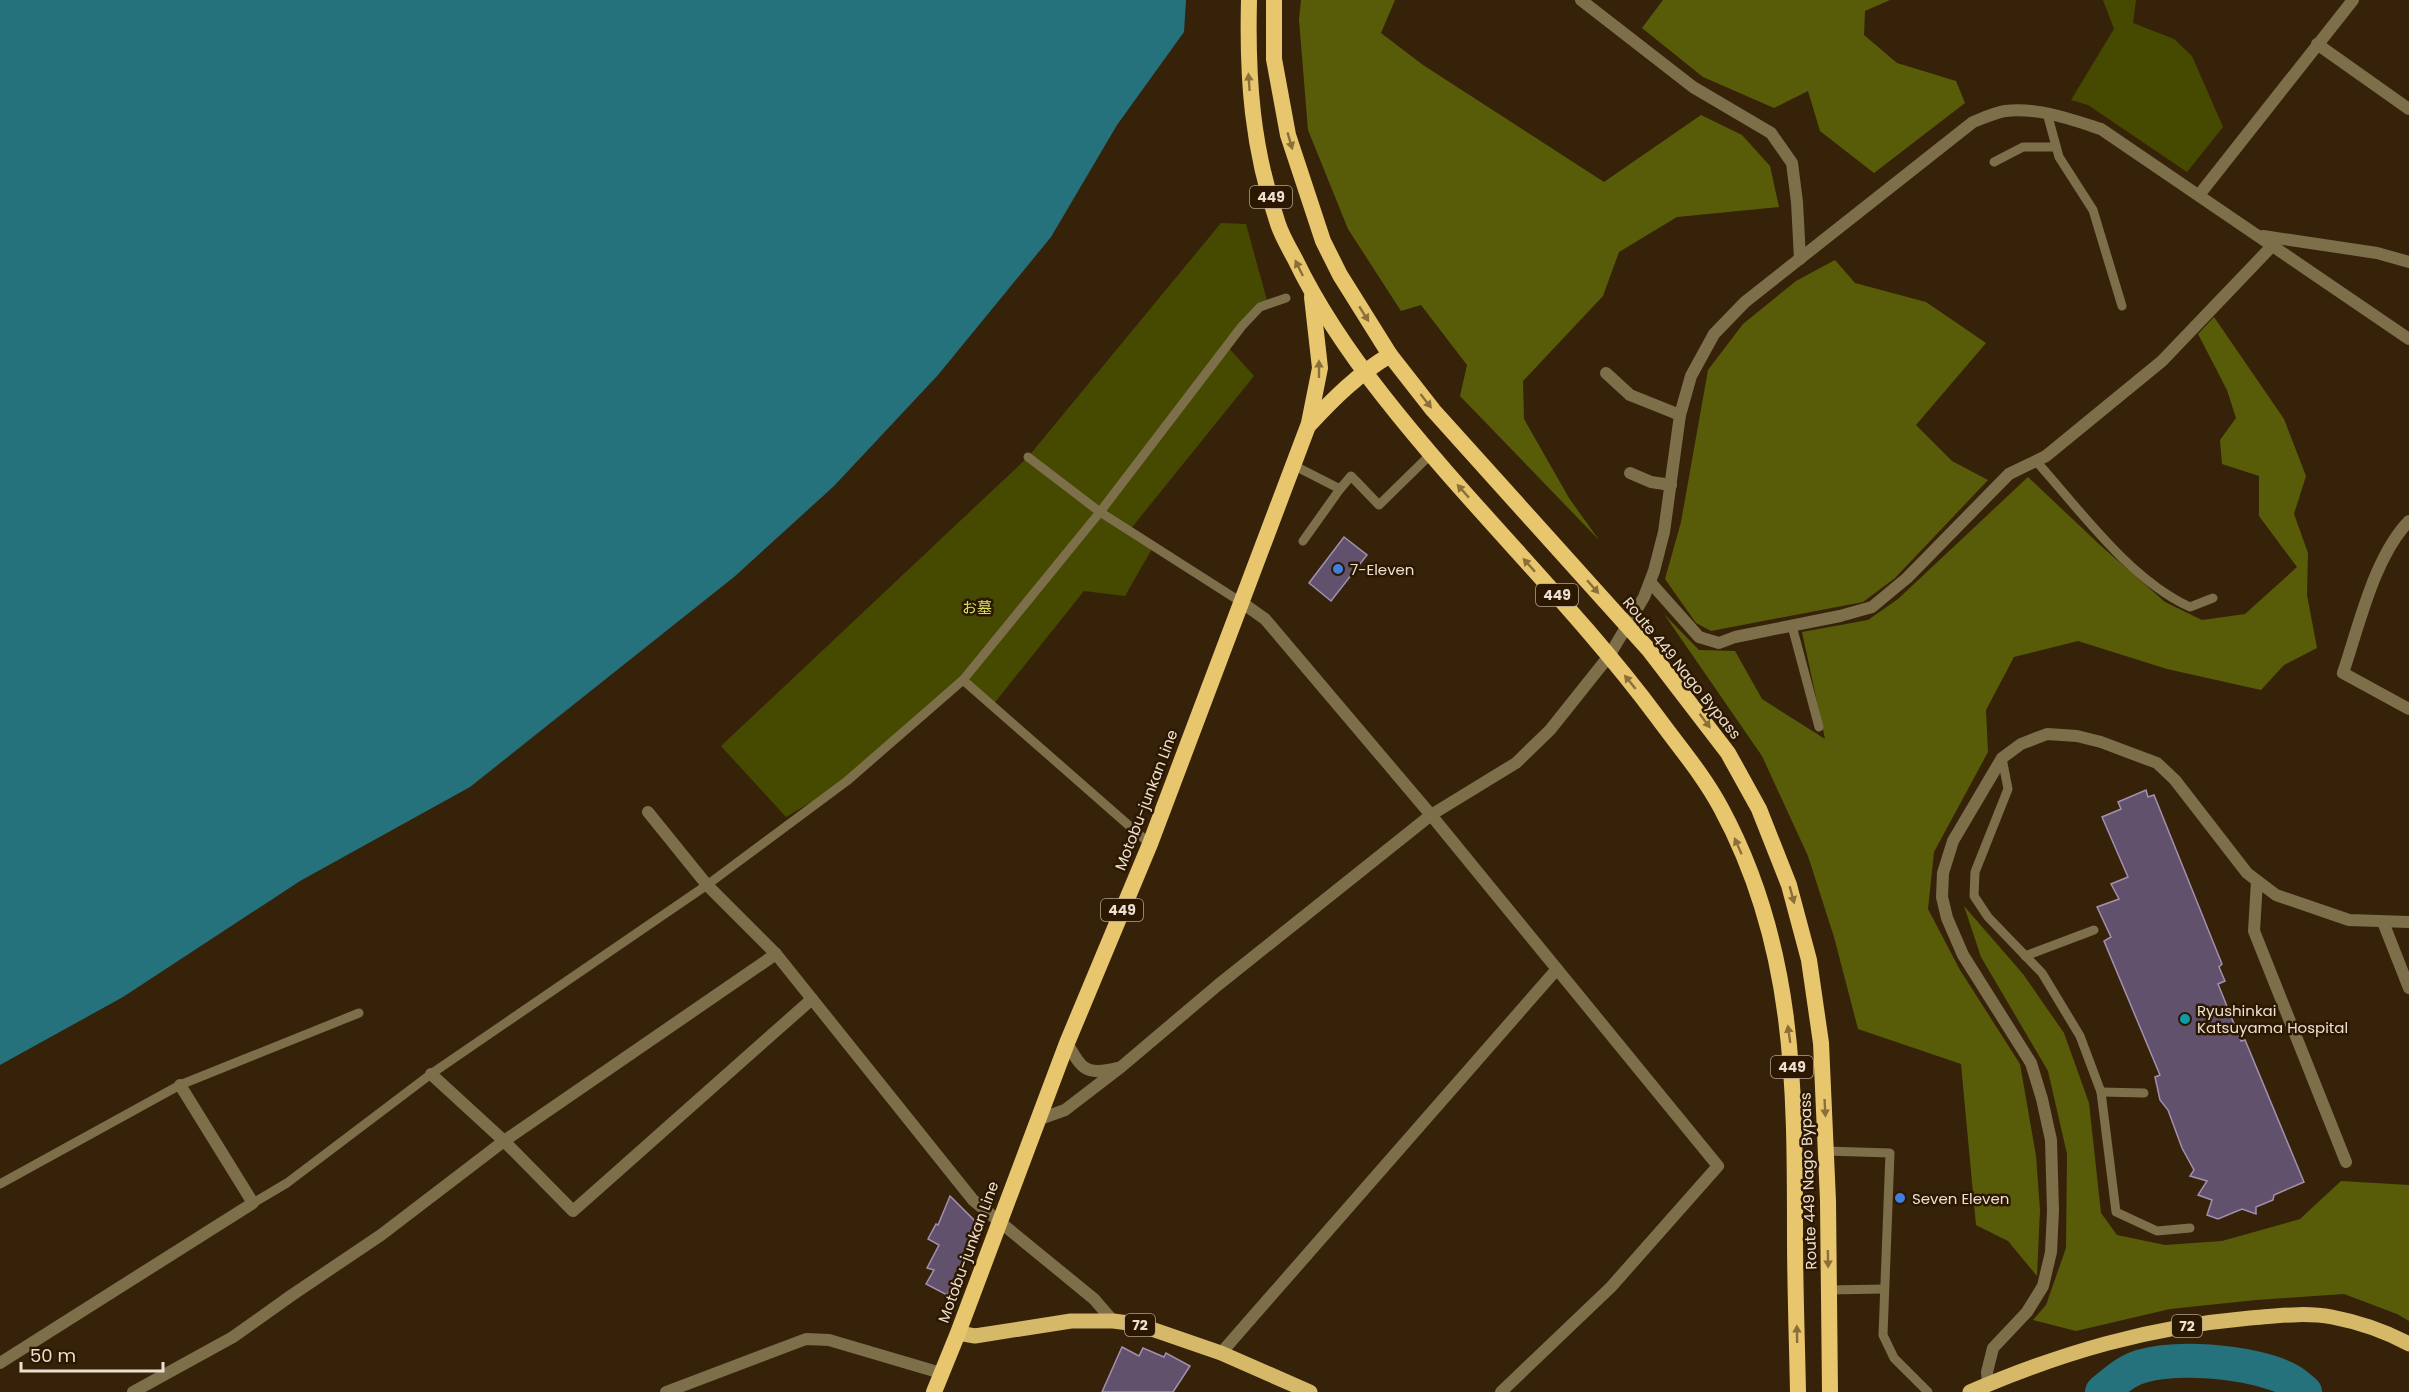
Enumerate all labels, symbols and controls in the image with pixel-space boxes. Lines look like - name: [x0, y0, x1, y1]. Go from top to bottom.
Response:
- one-way arrow: [1244, 72, 1254, 91]
- one-way arrow: [1286, 132, 1296, 150]
- road number: 449: [1250, 186, 1292, 208]
- one-way arrow: [1295, 260, 1304, 277]
- one-way arrow: [1358, 306, 1369, 322]
- one-way arrow: [1314, 360, 1324, 379]
- one-way arrow: [1420, 393, 1433, 409]
- one-way arrow: [1456, 484, 1470, 499]
- one-way arrow: [1523, 558, 1536, 573]
- place label: 7-Eleven: [1350, 559, 1414, 580]
- marker: 7-Eleven: [1331, 562, 1345, 576]
- one-way arrow: [1587, 579, 1600, 595]
- road number: 449: [1536, 584, 1578, 606]
- street label: Route 449 Nago Bypass: [1618, 592, 1746, 744]
- park label: お墓: [962, 597, 992, 618]
- one-way arrow: [1624, 674, 1637, 690]
- one-way arrow: [1698, 714, 1710, 729]
- street label: Motobu-junkan Line: [1109, 727, 1183, 873]
- one-way arrow: [1734, 838, 1743, 855]
- one-way arrow: [1788, 886, 1797, 904]
- road number: 449: [1101, 899, 1143, 921]
- place label: Ryushinkai Katsuyama Hospital: [2197, 1000, 2348, 1038]
- marker: Ryushinkai Katsuyama Hospital: [2178, 1012, 2192, 1026]
- one-way arrow: [1784, 1024, 1793, 1043]
- road number: 449: [1771, 1056, 1813, 1078]
- street label: Route 449 Nago Bypass: [1794, 1092, 1822, 1270]
- one-way arrow: [1820, 1098, 1829, 1117]
- street label: Motobu-junkan Line: [933, 1178, 1003, 1326]
- place label: Seven Eleven: [1912, 1188, 2009, 1209]
- marker: Seven Eleven: [1893, 1191, 1907, 1205]
- one-way arrow: [1823, 1250, 1833, 1269]
- road number: 72: [1125, 1314, 1155, 1336]
- road number: 72: [2172, 1315, 2202, 1337]
- one-way arrow: [1792, 1324, 1801, 1343]
- scale bar: [21, 1335, 164, 1373]
- text: 50 m: [30, 1343, 76, 1368]

